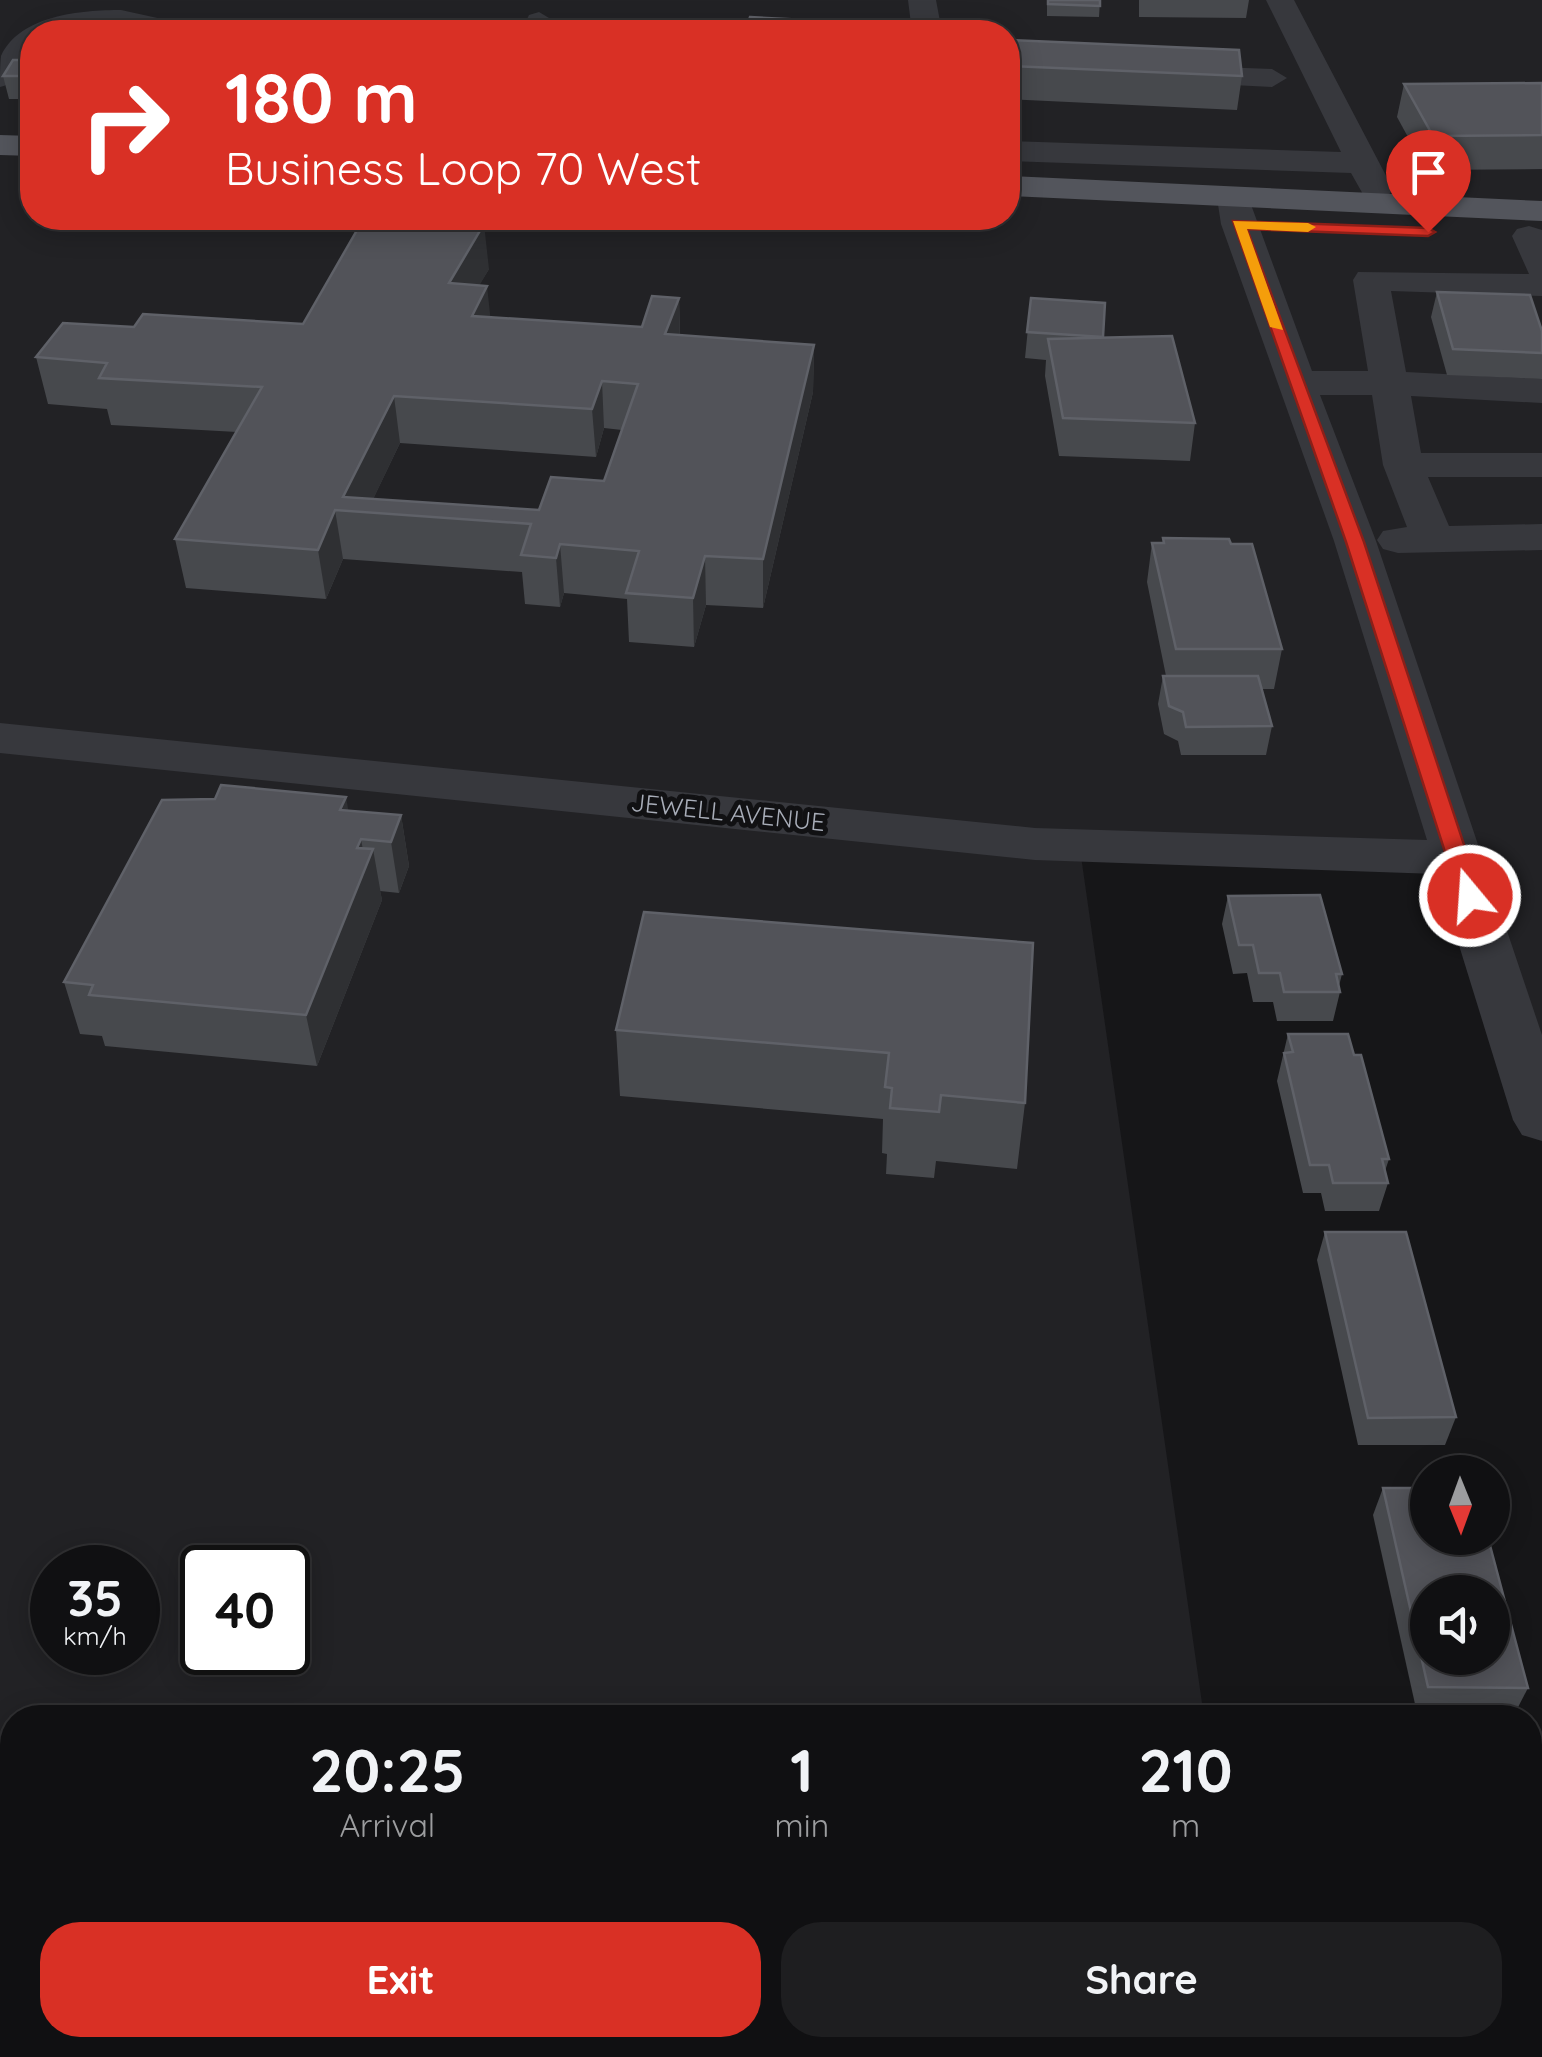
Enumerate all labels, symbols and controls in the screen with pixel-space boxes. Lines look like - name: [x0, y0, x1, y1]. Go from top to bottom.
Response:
- text: 180 m: [225, 53, 418, 141]
- icon: right: [60, 60, 190, 190]
- pin: [1386, 130, 1471, 233]
- text: Business Loop 70 West: [225, 140, 701, 196]
- icon: arrive: [1401, 145, 1456, 200]
- street label: JEWELL AVENUE: [629, 786, 827, 837]
- position arrow: [1418, 844, 1522, 948]
- north arrow: [1410, 1455, 1510, 1555]
- map controls: [1410, 1455, 1510, 1675]
- speed limit sign: 40: [180, 1545, 310, 1675]
- text: 35: [67, 1566, 123, 1629]
- button: sound: [1410, 1575, 1510, 1675]
- text: km/h: [63, 1620, 127, 1651]
- text: 20:25: [309, 1732, 465, 1807]
- text: 1: [790, 1732, 814, 1807]
- text: 210: [1138, 1732, 1233, 1807]
- text: Arrival: [339, 1805, 435, 1845]
- text: min: [775, 1805, 829, 1845]
- text: m: [1171, 1805, 1200, 1845]
- button: Exit: [40, 1922, 761, 2037]
- button: Share: [781, 1922, 1502, 2037]

